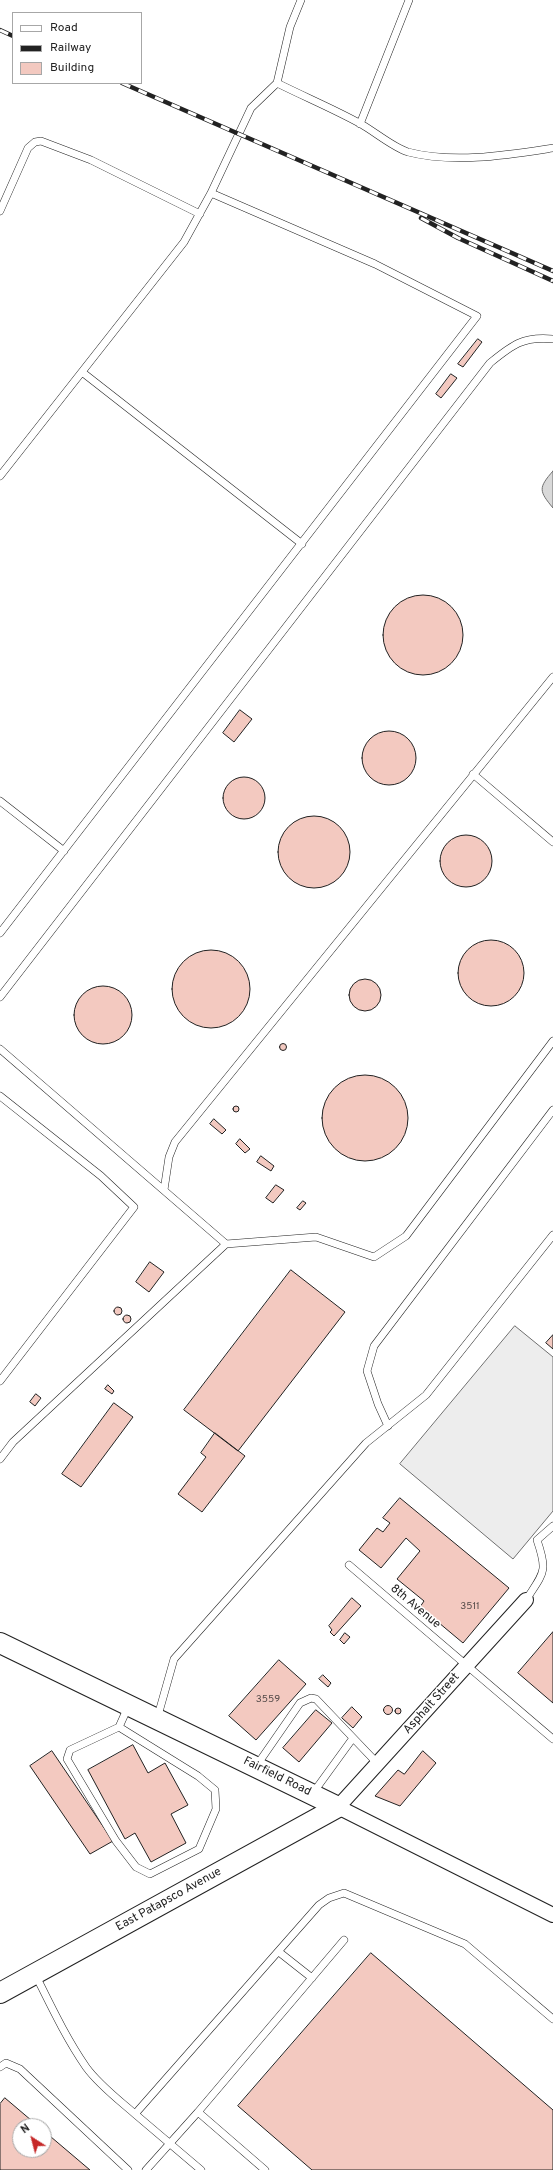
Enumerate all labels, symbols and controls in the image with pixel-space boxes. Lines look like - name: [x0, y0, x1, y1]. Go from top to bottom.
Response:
- legend: [12, 12, 142, 84]
- text: Road: [50, 20, 78, 36]
- text: Railway: [50, 40, 91, 56]
- text: Building: [50, 60, 94, 76]
- street label: 8th Avenue: [387, 1582, 443, 1632]
- house number: 3511: [460, 1601, 480, 1613]
- street label: Asphalt Street: [401, 1671, 463, 1737]
- house number: 3559: [256, 1694, 280, 1706]
- street label: Fairfield Road: [241, 1754, 313, 1800]
- street label: East Patapsco Avenue: [114, 1865, 224, 1935]
- north arrow: [12, 2118, 52, 2158]
- text: N: [18, 2121, 33, 2137]

